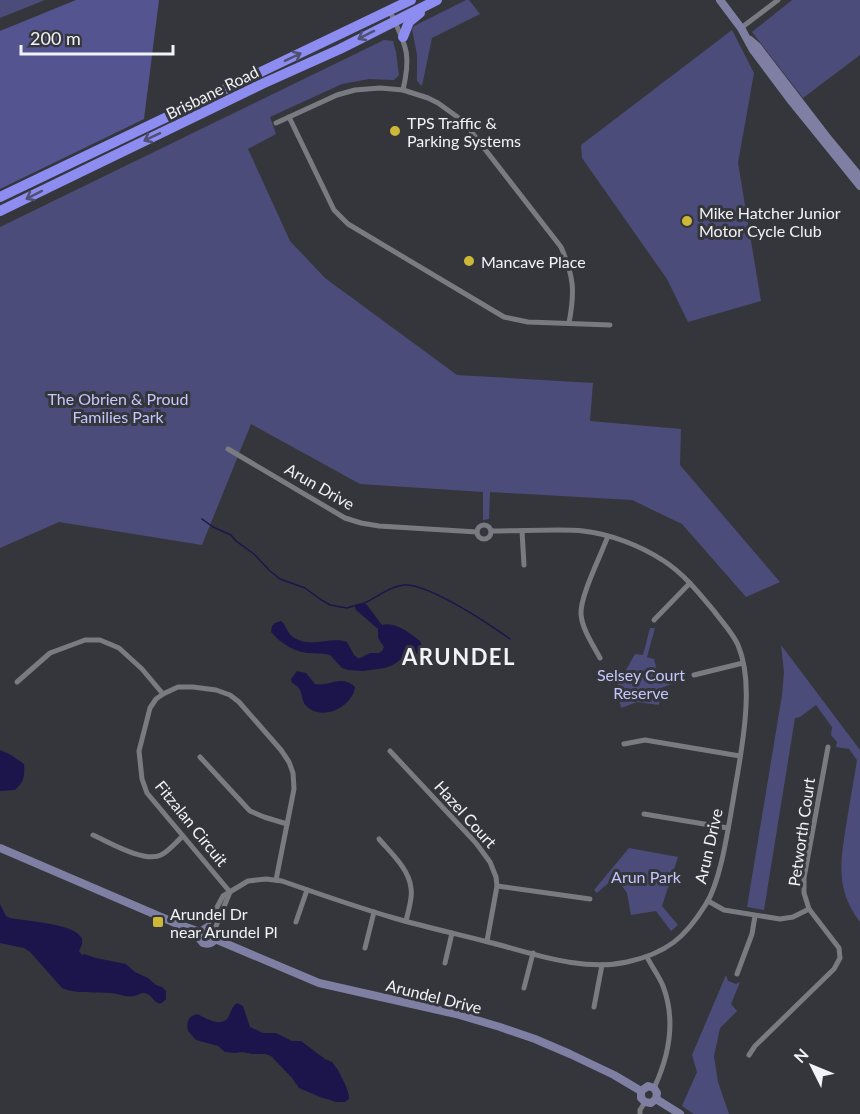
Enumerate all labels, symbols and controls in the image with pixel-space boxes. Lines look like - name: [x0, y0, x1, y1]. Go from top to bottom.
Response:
- scale bar: [21, 18, 172, 56]
- text: 200 m: [30, 27, 81, 49]
- one-way arrow: [357, 30, 375, 42]
- one-way arrow: [284, 50, 302, 62]
- street label: Brisbane Road: [163, 61, 261, 123]
- place label: TPS Traffic & Parking Systems: [407, 113, 521, 150]
- marker: TPS Traffic & Parking Systems: [388, 124, 402, 138]
- one-way arrow: [143, 132, 161, 144]
- one-way arrow: [25, 189, 43, 201]
- place label: Mike Hatcher Junior Motor Cycle Club: [699, 203, 841, 240]
- marker: Mike Hatcher Junior Motor Cycle Club: [680, 214, 694, 228]
- place label: Mancave Place: [481, 252, 586, 271]
- marker: Mancave Place: [462, 254, 476, 268]
- park label: The Obrien & Proud Families Park: [48, 389, 188, 426]
- street label: Arun Drive: [282, 459, 358, 513]
- district label: ARUNDEL: [401, 643, 516, 670]
- park label: Selsey Court Reserve: [597, 665, 685, 702]
- street label: Fitzalan Circuit: [152, 776, 232, 870]
- street label: Petworth Court: [784, 776, 818, 888]
- street label: Hazel Court: [431, 777, 501, 852]
- street label: Arun Drive: [690, 806, 726, 886]
- park label: Arun Park: [611, 867, 682, 886]
- place label: Arundel Dr near Arundel Pl: [170, 904, 277, 941]
- marker: Arundel Dr near Arundel Pl: [151, 915, 165, 929]
- street label: Arundel Drive: [384, 975, 484, 1017]
- north arrow: [782, 1036, 842, 1096]
- text: N: [790, 1044, 812, 1066]

